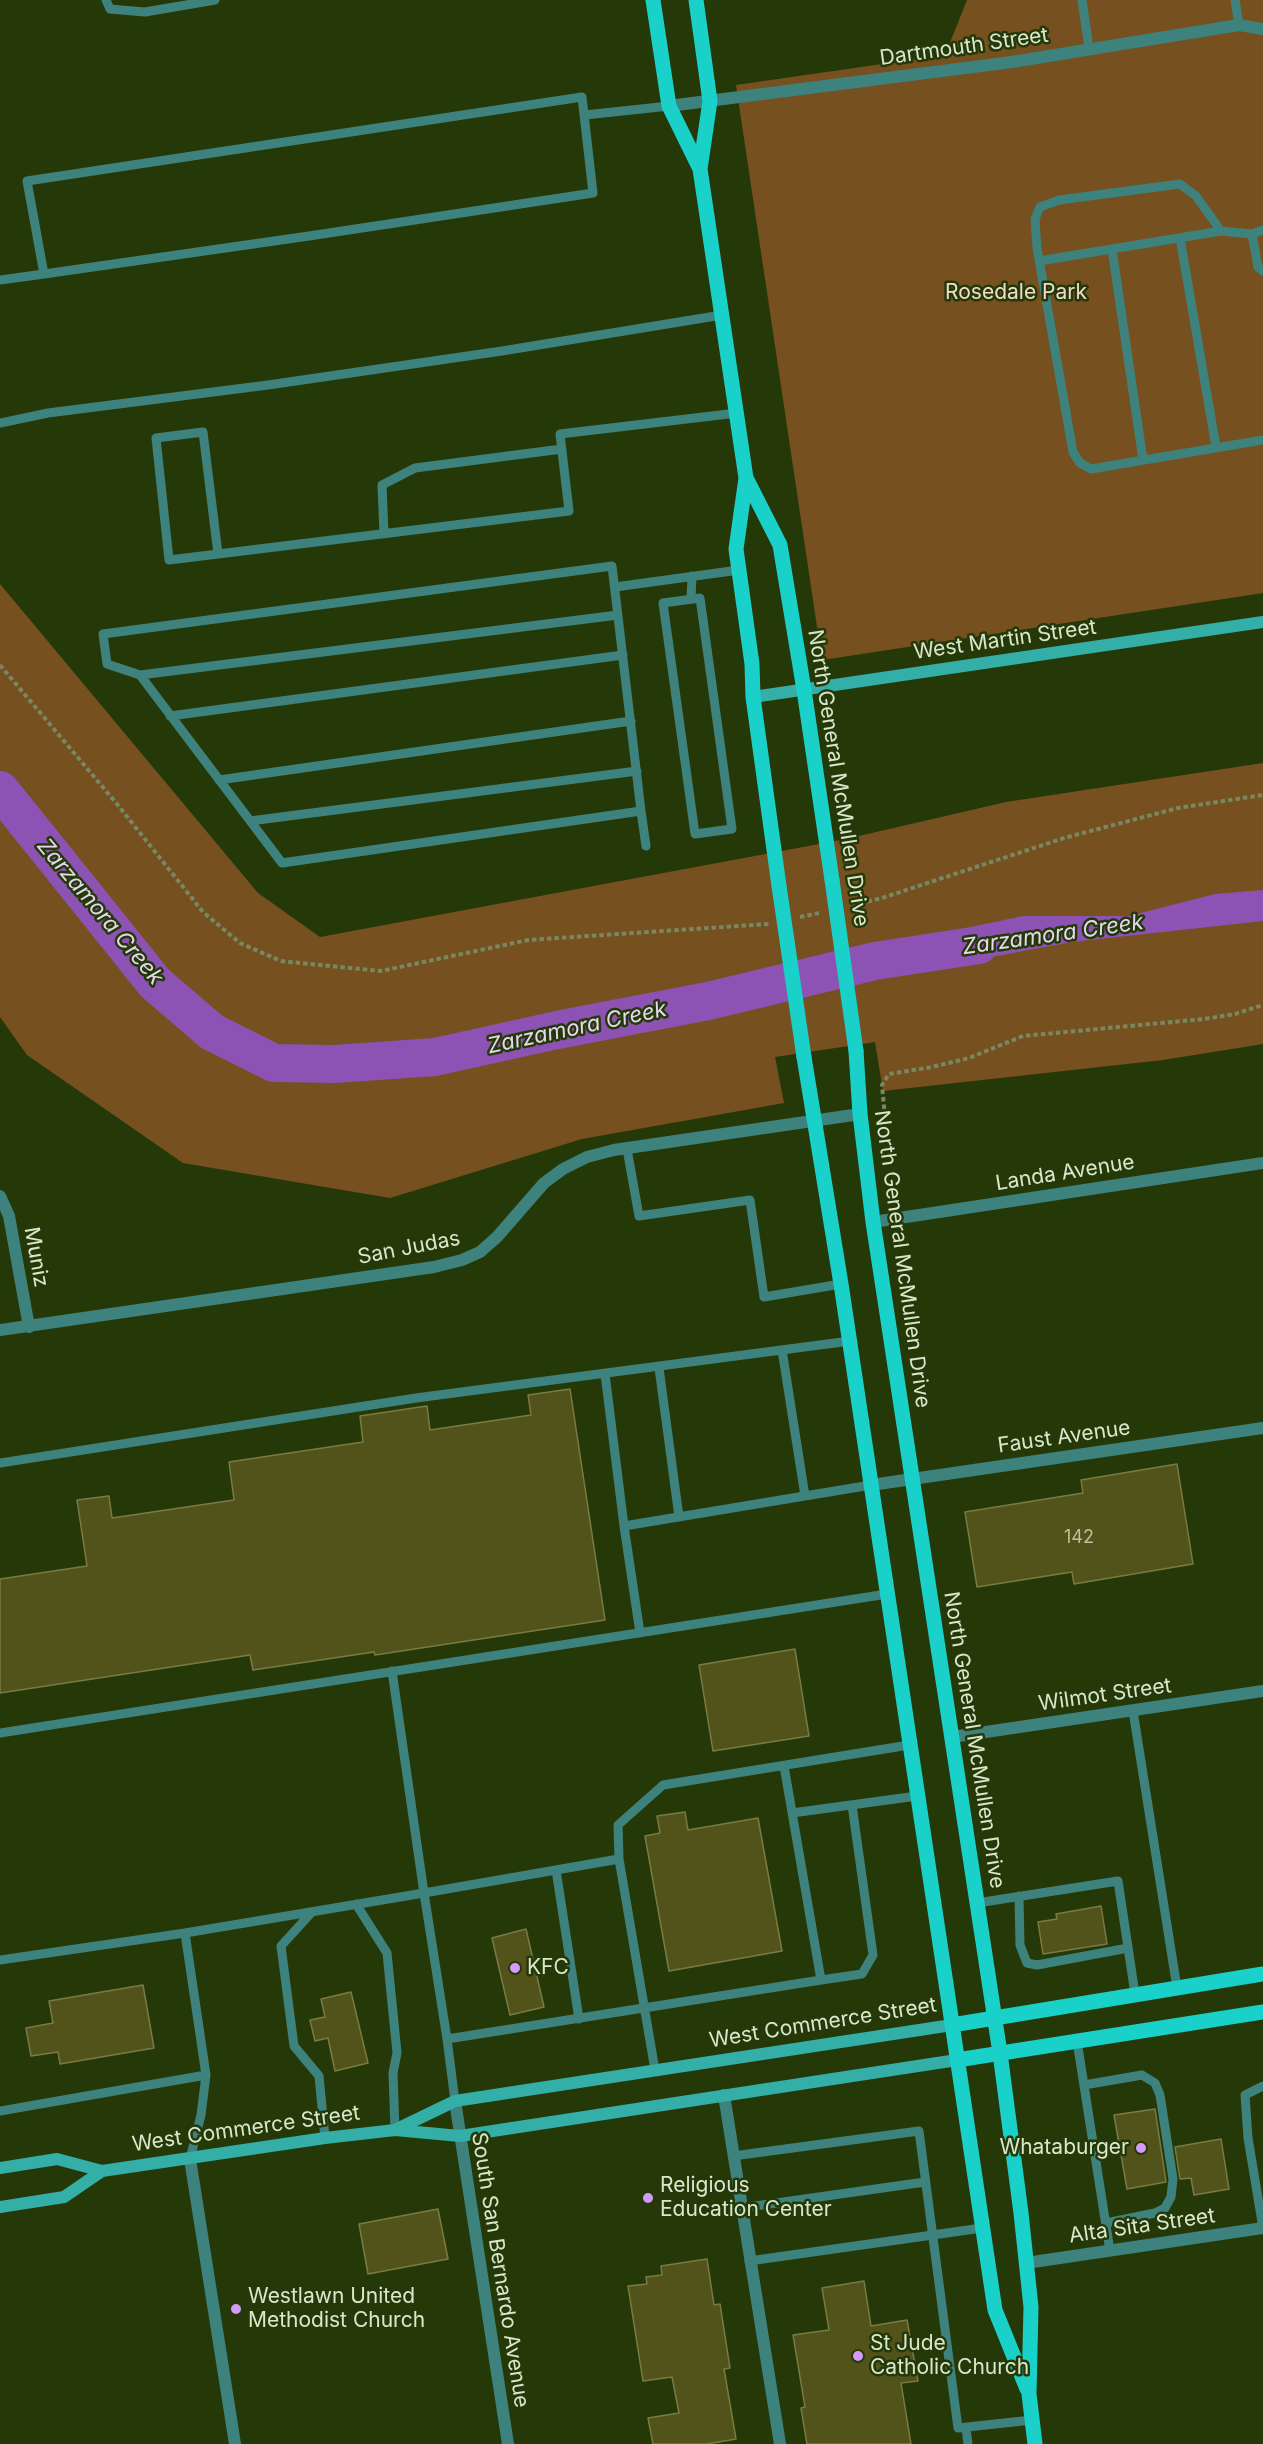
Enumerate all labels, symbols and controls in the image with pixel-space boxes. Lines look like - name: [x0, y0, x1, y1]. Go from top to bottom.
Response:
- street label: Dartmouth Street: [878, 23, 1050, 71]
- park label: Rosedale Park: [945, 280, 1087, 306]
- street label: West Martin Street: [912, 615, 1098, 665]
- street label: North General McMullen Drive: [802, 628, 874, 928]
- water label: Zarzamora Creek: [31, 834, 169, 990]
- water label: Zarzamora Creek: [961, 909, 1145, 961]
- water label: Zarzamora Creek: [485, 996, 669, 1060]
- street label: North General McMullen Drive: [869, 1109, 935, 1409]
- street label: Landa Avenue: [994, 1150, 1136, 1196]
- street label: Muniz: [18, 1225, 54, 1289]
- street label: San Judas: [356, 1226, 462, 1270]
- street label: Faust Avenue: [996, 1415, 1132, 1459]
- house number: 142: [1064, 1527, 1094, 1549]
- street label: North General McMullen Drive: [938, 1590, 1010, 1890]
- street label: Wilmot Street: [1037, 1673, 1173, 1717]
- place label: KFC: [527, 1955, 569, 1981]
- marker: KFC: [508, 1961, 522, 1975]
- street label: West Commerce Street: [708, 1993, 938, 2053]
- street label: West Commerce Street: [131, 2101, 361, 2157]
- street label: South San Bernardo Avenue: [466, 2131, 534, 2409]
- place label: Whataburger: [999, 2135, 1129, 2161]
- marker: Whataburger: [1134, 2141, 1148, 2155]
- place label: Religious Education Center: [660, 2173, 832, 2223]
- marker: Religious Education Center: [641, 2191, 655, 2205]
- street label: Alta Sita Street: [1067, 2203, 1217, 2249]
- place label: Westlawn United Methodist Church: [248, 2284, 425, 2334]
- marker: Westlawn United Methodist Church: [229, 2302, 243, 2316]
- place label: St Jude Catholic Church: [870, 2331, 1029, 2381]
- marker: St Jude Catholic Church: [851, 2349, 865, 2363]

